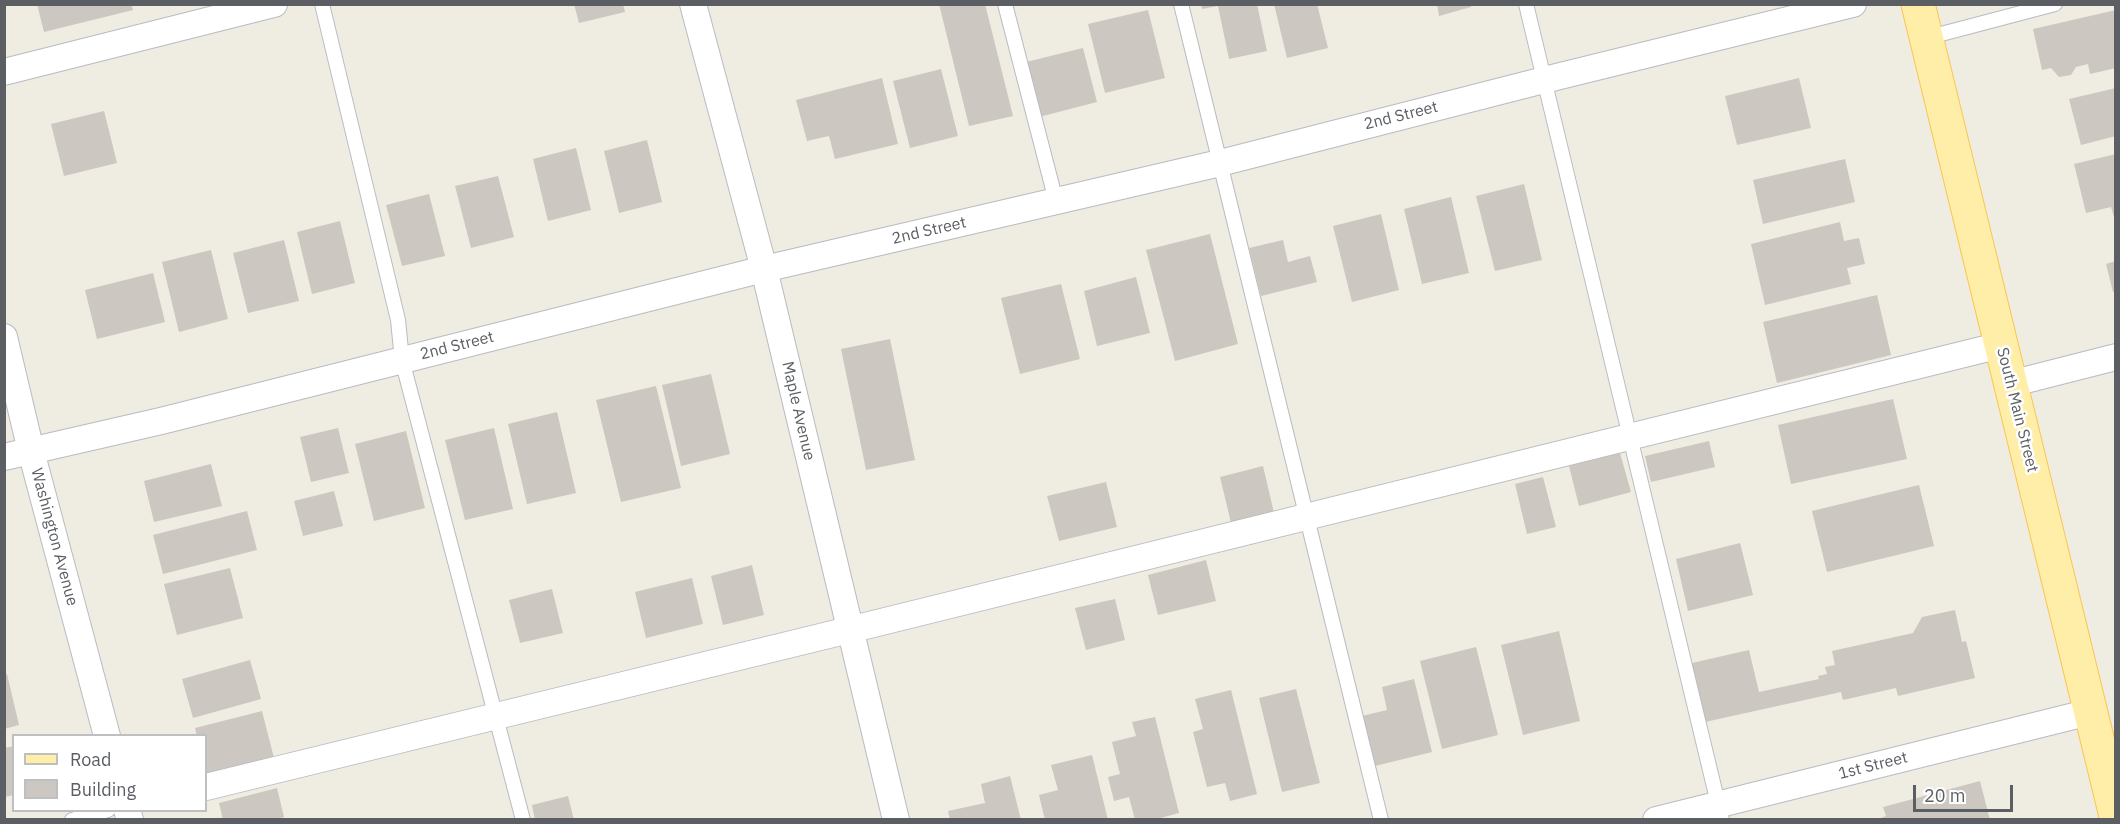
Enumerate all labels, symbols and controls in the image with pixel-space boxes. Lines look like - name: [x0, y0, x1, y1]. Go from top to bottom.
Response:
- street label: 2nd Street: [1362, 98, 1440, 134]
- street label: 2nd Street: [890, 213, 968, 249]
- street label: 2nd Street: [418, 328, 496, 364]
- street label: South Main Street: [1992, 346, 2042, 474]
- street label: Maple Avenue: [777, 360, 819, 462]
- street label: Washington Avenue: [26, 466, 82, 608]
- legend: [12, 734, 207, 812]
- text: Road: [70, 748, 111, 771]
- street label: 1st Street: [1836, 748, 1910, 784]
- scale bar: [1916, 773, 2016, 811]
- text: Building: [70, 778, 136, 801]
- text: 20 m: [1924, 784, 1966, 807]

